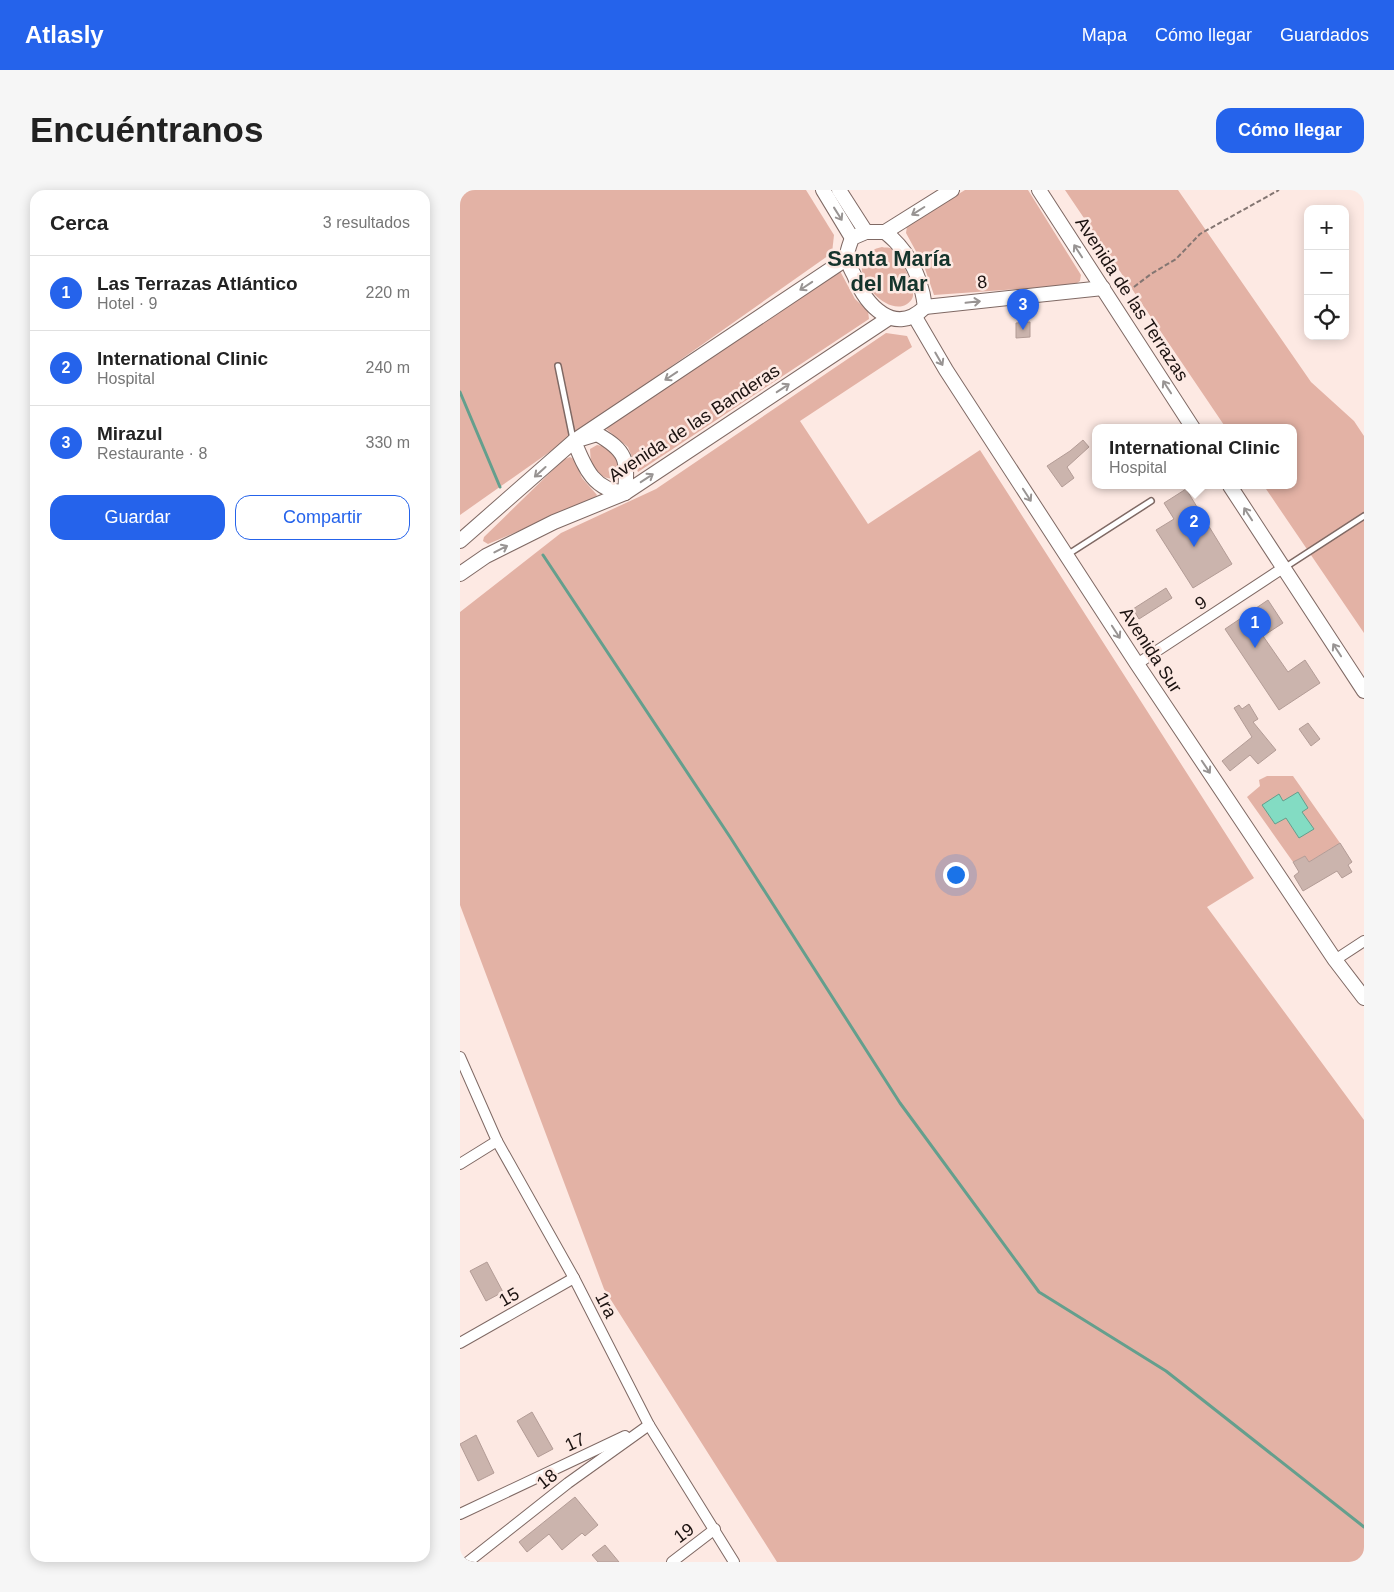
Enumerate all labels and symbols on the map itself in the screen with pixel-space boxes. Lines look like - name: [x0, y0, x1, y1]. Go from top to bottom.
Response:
- one-way arrow: [912, 206, 926, 216]
- one-way arrow: [833, 207, 843, 221]
- street label: Avenida de las Terrazas: [1071, 213, 1193, 385]
- one-way arrow: [1073, 244, 1084, 258]
- district label: Santa María del Mar: [827, 246, 952, 296]
- street label: 8: [976, 272, 988, 292]
- one-way arrow: [799, 281, 813, 291]
- pin: 3: [1007, 289, 1039, 330]
- one-way arrow: [965, 297, 981, 307]
- one-way arrow: [935, 351, 945, 365]
- street label: Avenida de las Banderas: [605, 360, 783, 486]
- one-way arrow: [664, 371, 678, 381]
- one-way arrow: [1161, 381, 1171, 395]
- one-way arrow: [776, 383, 790, 394]
- one-way arrow: [533, 466, 546, 478]
- one-way arrow: [640, 473, 654, 483]
- one-way arrow: [1023, 488, 1033, 502]
- pin: 2: [1178, 506, 1210, 547]
- one-way arrow: [1243, 507, 1254, 521]
- one-way arrow: [493, 543, 508, 553]
- street label: 9: [1191, 592, 1211, 614]
- street label: Avenida Sur: [1116, 604, 1186, 696]
- pin: 1: [1239, 607, 1271, 648]
- one-way arrow: [1111, 624, 1121, 638]
- one-way arrow: [1332, 643, 1342, 657]
- one-way arrow: [1201, 760, 1211, 774]
- your location: [943, 862, 969, 888]
- street label: 15: [495, 1283, 523, 1311]
- street label: 1ra: [591, 1289, 621, 1322]
- street label: 17: [562, 1429, 588, 1455]
- street label: 18: [533, 1465, 561, 1493]
- street label: 19: [670, 1519, 698, 1547]

